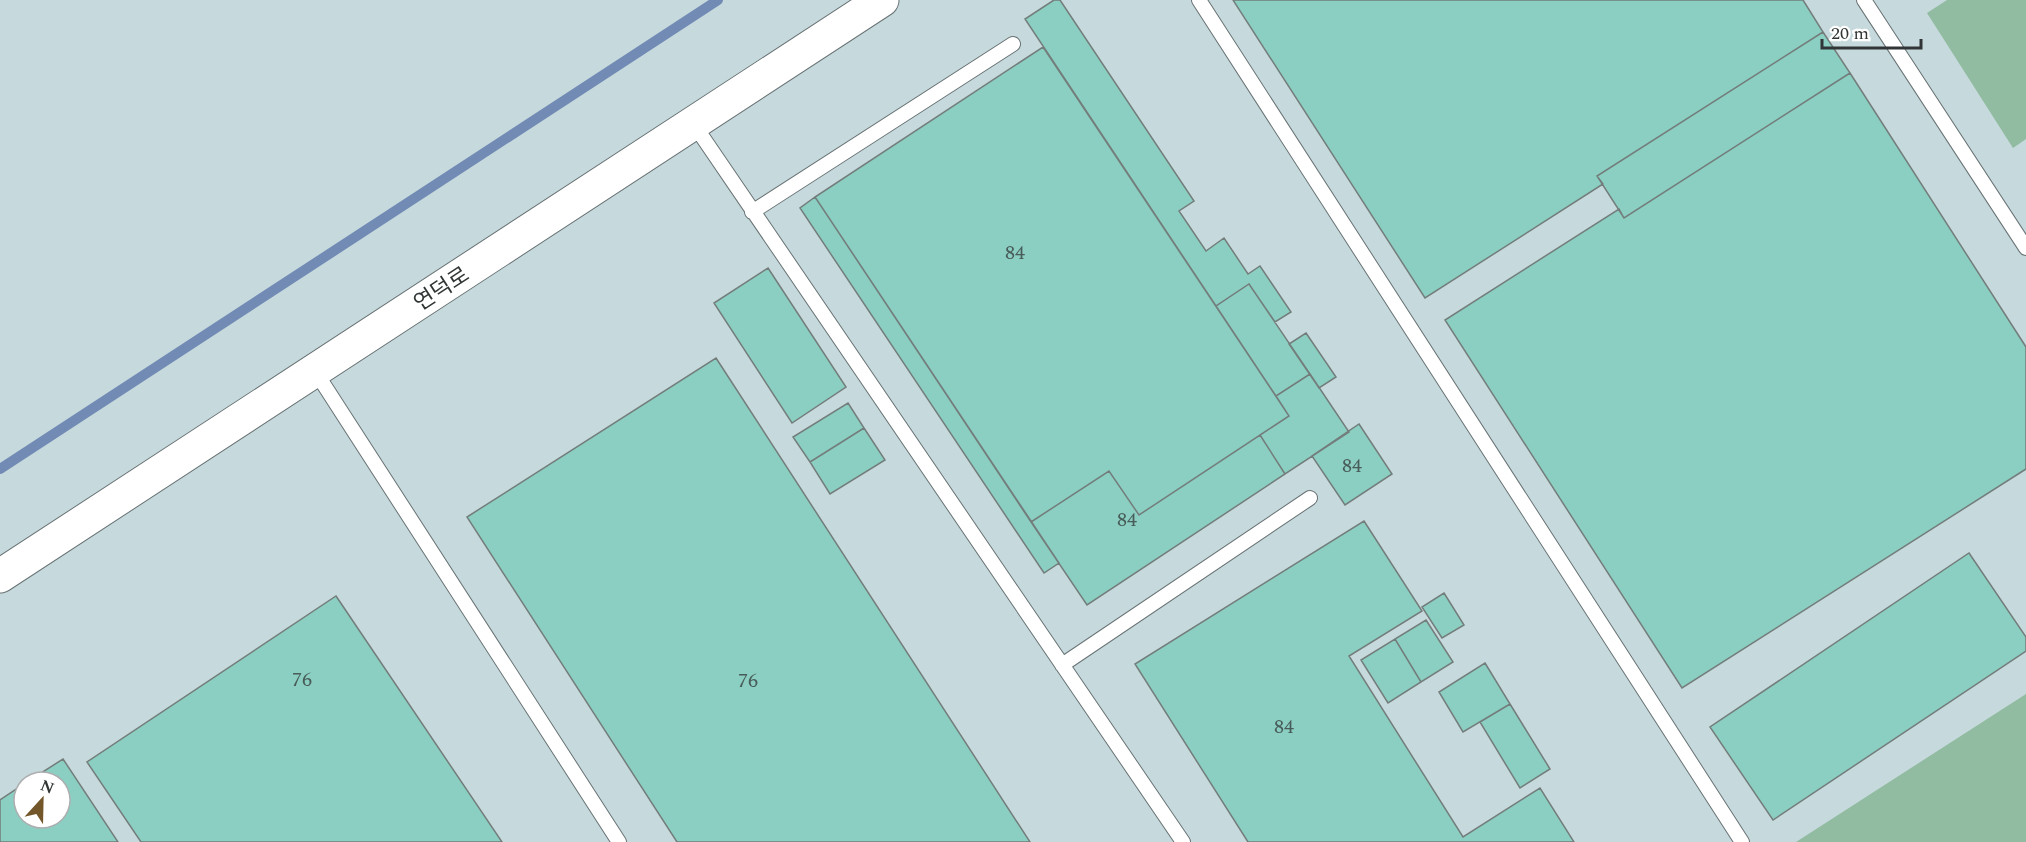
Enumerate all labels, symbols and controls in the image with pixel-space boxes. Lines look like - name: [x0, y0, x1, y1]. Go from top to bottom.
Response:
- scale bar: [1822, 12, 1921, 50]
- text: 20 m: [1831, 20, 1869, 47]
- house number: 84: [1005, 238, 1025, 268]
- street label: 연덕로: [407, 259, 476, 320]
- house number: 84: [1342, 451, 1362, 481]
- house number: 84: [1117, 505, 1137, 535]
- house number: 76: [292, 665, 312, 695]
- house number: 76: [738, 666, 758, 696]
- house number: 84: [1274, 712, 1294, 742]
- north arrow: [12, 770, 72, 830]
- text: N: [37, 773, 58, 801]

